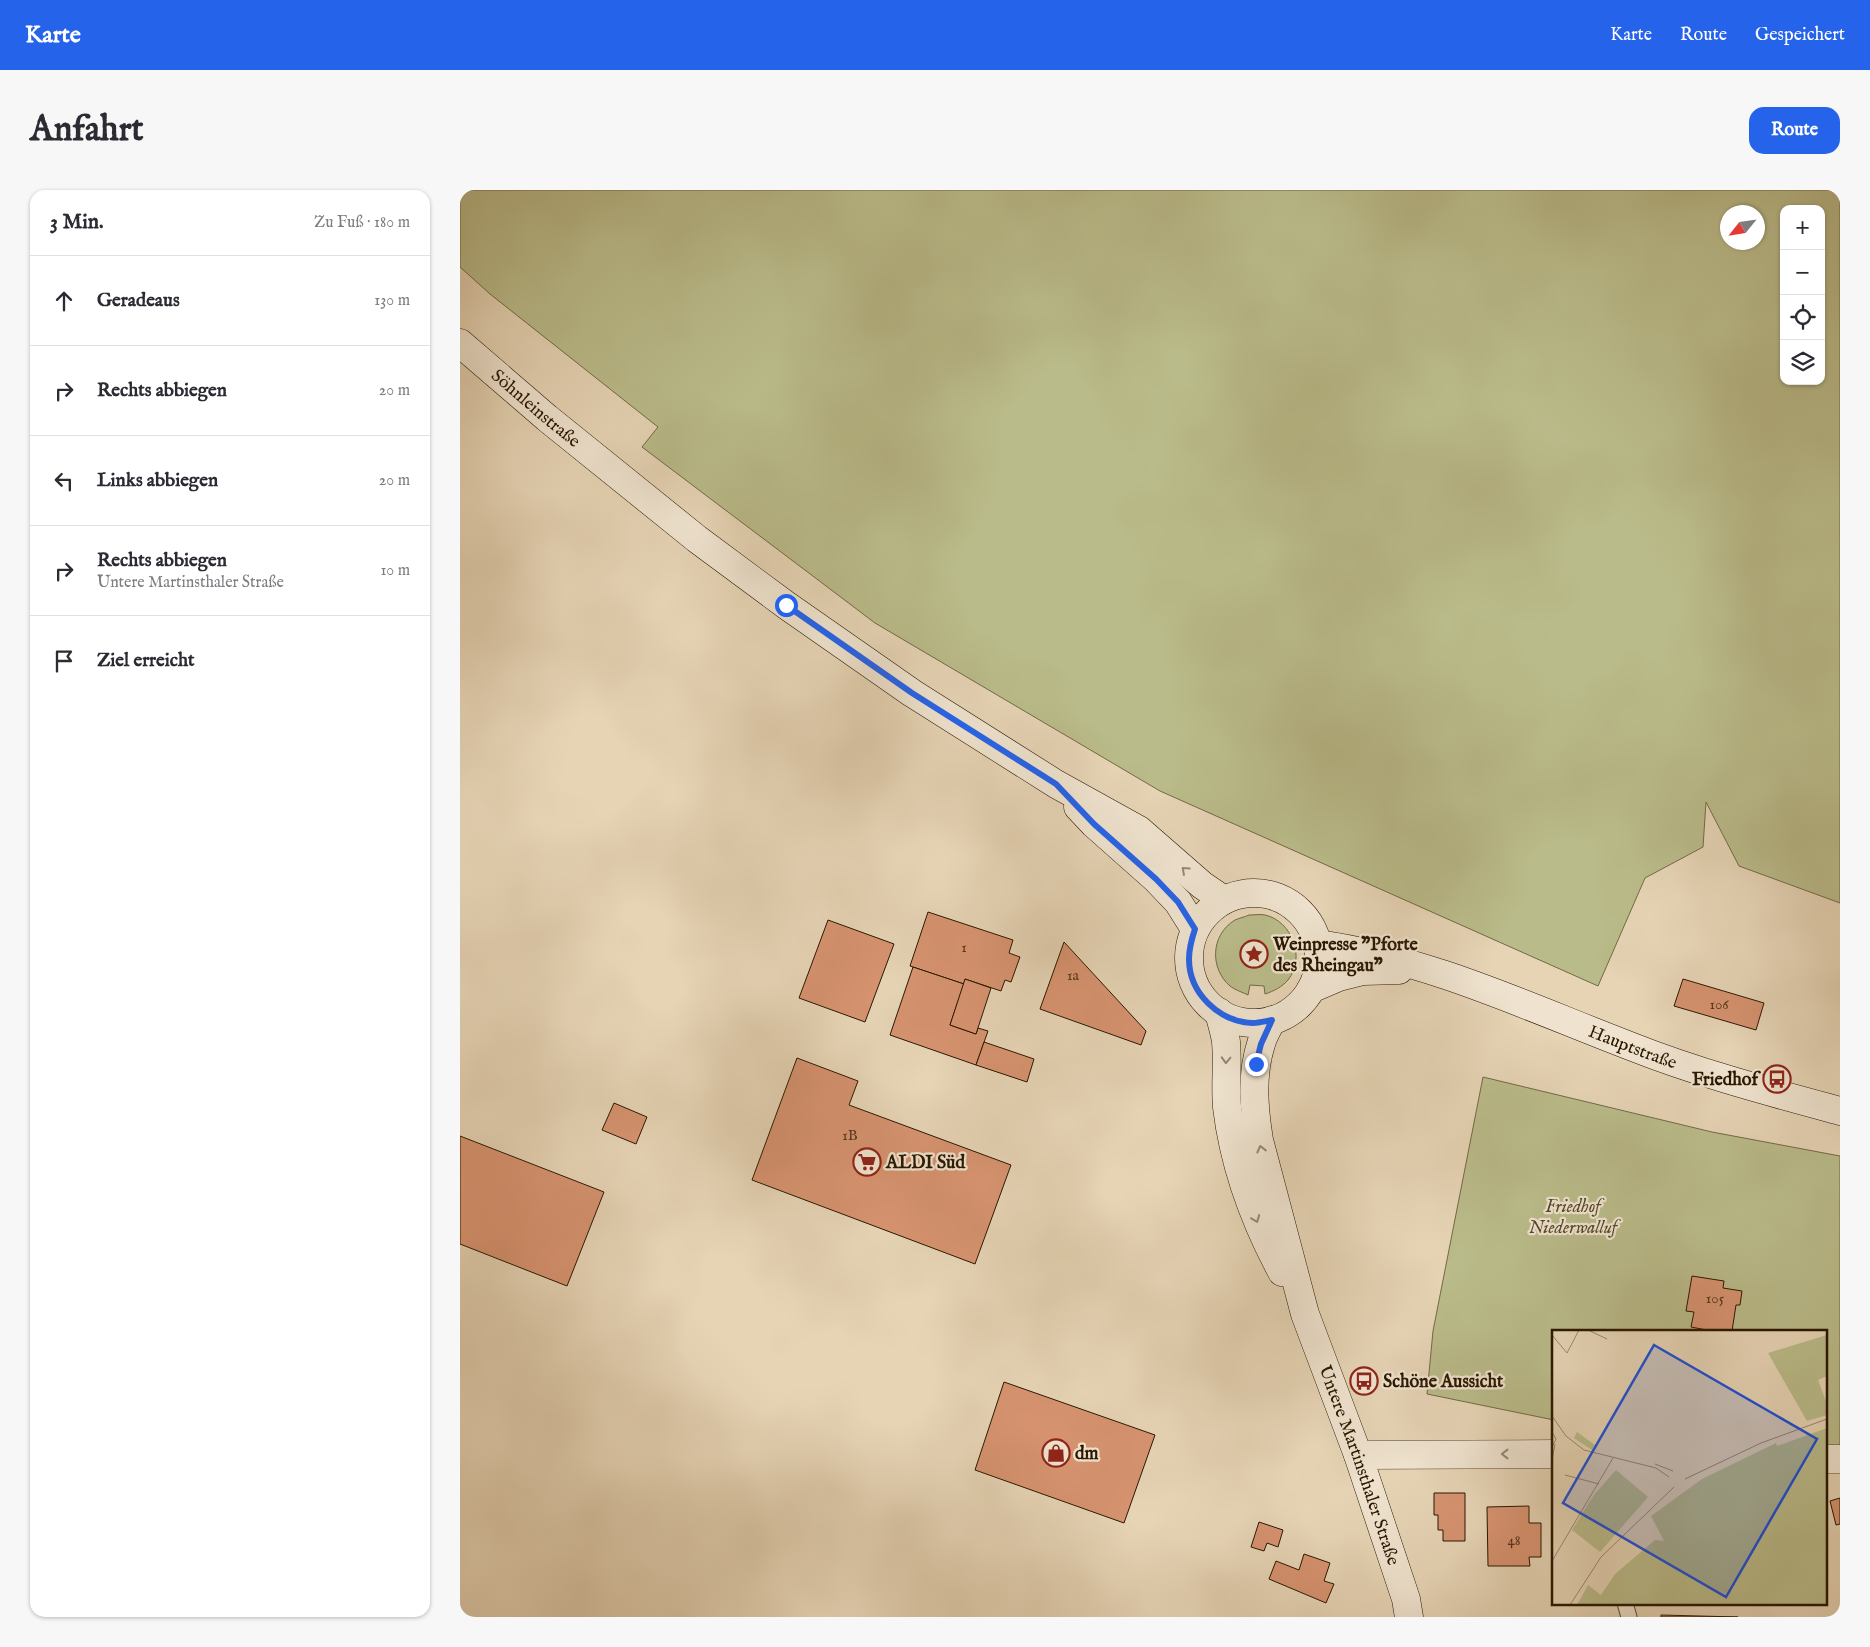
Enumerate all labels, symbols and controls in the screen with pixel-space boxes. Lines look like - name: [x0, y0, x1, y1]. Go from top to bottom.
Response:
- text: Karte: [25, 20, 81, 51]
- text: Karte: [1610, 24, 1652, 47]
- text: Route: [1680, 24, 1727, 47]
- text: Gespeichert: [1755, 24, 1845, 47]
- button: Route: [1749, 107, 1840, 154]
- text: Anfahrt: [30, 108, 144, 153]
- north arrow: [1720, 205, 1765, 250]
- map controls: [1780, 205, 1825, 385]
- button: +: [1780, 205, 1825, 250]
- text: 3 Min.: [50, 209, 103, 236]
- text: Zu Fuß · 180 m: [314, 213, 410, 233]
- button: −: [1780, 250, 1825, 295]
- icon: ahead: [50, 287, 78, 315]
- text: Geradeaus: [97, 289, 180, 313]
- text: 130 m: [374, 291, 410, 311]
- button: locate: [1780, 295, 1825, 340]
- button: layers: [1780, 340, 1825, 385]
- street label: Söhnleinstraße: [486, 365, 585, 453]
- icon: right: [50, 377, 78, 405]
- text: Rechts abbiegen: [97, 379, 227, 403]
- text: 20 m: [379, 381, 410, 401]
- icon: left: [50, 467, 78, 495]
- text: Links abbiegen: [97, 469, 218, 493]
- text: 20 m: [379, 471, 410, 491]
- text: Rechts abbiegen: [97, 549, 227, 573]
- icon: right: [50, 557, 78, 585]
- text: 10 m: [380, 561, 410, 581]
- text: Untere Martinsthaler Straße: [97, 573, 284, 593]
- route start: [775, 594, 798, 617]
- icon: arrive: [50, 647, 78, 675]
- text: Ziel erreicht: [97, 649, 195, 673]
- one-way arrow: [1182, 867, 1191, 876]
- place label: Weinpresse "Pforte des Rheingau": [1272, 934, 1419, 978]
- house number: 1: [961, 938, 967, 957]
- place icon: Weinpresse "Pforte des Rheingau": [1239, 939, 1269, 969]
- house number: 1a: [1067, 966, 1080, 985]
- house number: 106: [1709, 995, 1729, 1014]
- street label: Hauptstraße: [1585, 1021, 1680, 1075]
- route end: [1245, 1053, 1268, 1076]
- one-way arrow: [1221, 1056, 1231, 1064]
- bus stop icon: Friedhof: [1762, 1064, 1792, 1094]
- place label: Friedhof: [1692, 1069, 1761, 1092]
- house number: 1B: [842, 1126, 858, 1145]
- one-way arrow: [1256, 1144, 1267, 1153]
- supermarket icon: ALDI Süd: [852, 1147, 882, 1177]
- place label: ALDI Süd: [885, 1152, 965, 1175]
- park label: Friedhof Niederwalluf: [1529, 1196, 1622, 1240]
- one-way arrow: [1250, 1214, 1260, 1222]
- house number: 105: [1706, 1289, 1725, 1308]
- inset map: [1552, 1330, 1828, 1604]
- street label: Untere Martinsthaler Straße: [1312, 1362, 1404, 1568]
- bus stop icon: Schöne Aussicht: [1349, 1366, 1379, 1396]
- place label: Schöne Aussicht: [1383, 1371, 1504, 1394]
- shop icon: dm: [1041, 1438, 1071, 1468]
- place label: dm: [1075, 1443, 1099, 1466]
- one-way arrow: [1501, 1449, 1508, 1459]
- house number: 48: [1507, 1531, 1521, 1550]

